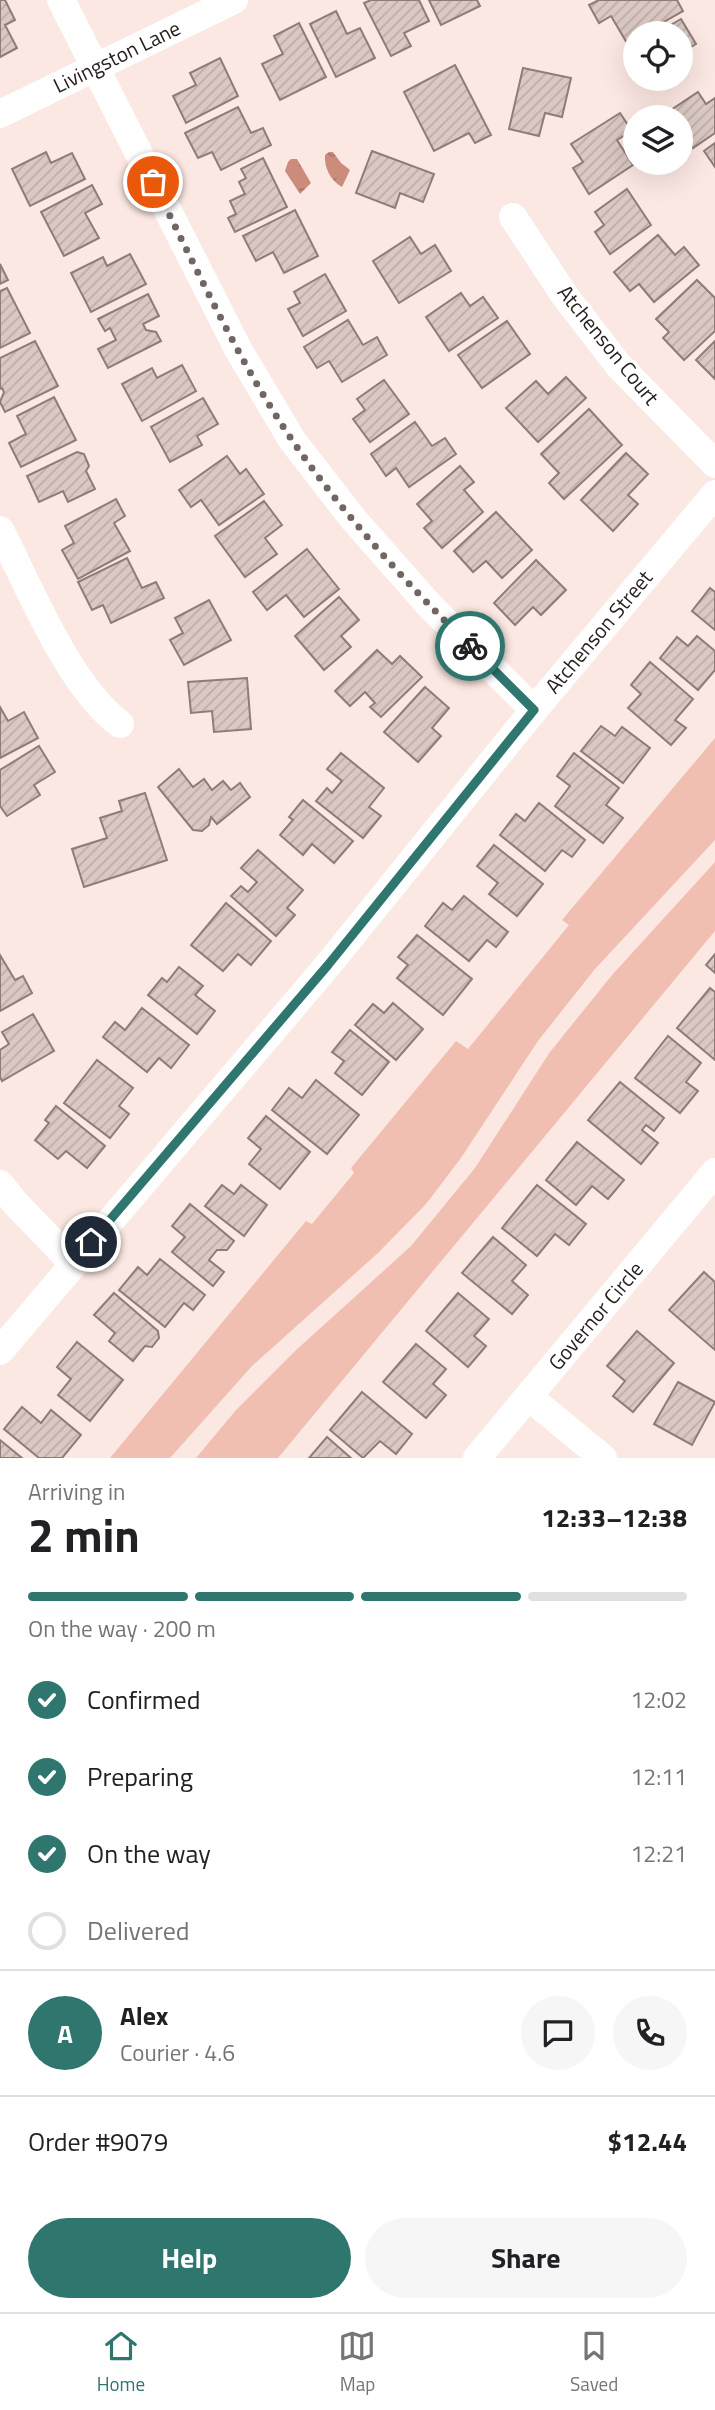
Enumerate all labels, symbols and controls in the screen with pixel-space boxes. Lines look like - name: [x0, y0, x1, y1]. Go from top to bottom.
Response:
- street label: Livingston Lane: [48, 11, 186, 101]
- map controls: [623, 21, 693, 175]
- button: locate: [623, 21, 693, 91]
- button: layers: [623, 105, 693, 175]
- pin: [123, 152, 183, 212]
- icon: bag: [134, 163, 172, 201]
- street label: Atchenson Court: [550, 277, 668, 412]
- street label: Atchenson Street: [537, 562, 660, 700]
- courier: [435, 611, 505, 681]
- icon: bike: [451, 627, 489, 665]
- pin: [61, 1212, 121, 1272]
- icon: home: [72, 1223, 110, 1261]
- street label: Governor Circle: [540, 1254, 650, 1377]
- text: Arriving in: [28, 1474, 125, 1509]
- text: 12:33–12:38: [541, 1498, 687, 1537]
- text: 2 min: [28, 1500, 140, 1570]
- text: On the way · 200 m: [28, 1611, 216, 1646]
- text: Confirmed: [87, 1680, 201, 1719]
- icon: check: [28, 1681, 66, 1719]
- text: 12:02: [630, 1682, 687, 1717]
- text: Preparing: [87, 1757, 193, 1796]
- icon: check: [28, 1758, 66, 1796]
- text: 12:11: [630, 1759, 687, 1794]
- text: On the way: [87, 1834, 211, 1873]
- icon: check: [28, 1835, 66, 1873]
- text: 12:21: [630, 1836, 687, 1871]
- text: Delivered: [87, 1911, 190, 1950]
- text: Alex: [120, 1996, 168, 2035]
- button: chat: [521, 1996, 595, 2070]
- button: phone: [613, 1996, 687, 2070]
- text: A: [57, 2014, 73, 2053]
- text: Courier · 4.6: [120, 2035, 235, 2070]
- text: Order #9079: [28, 2122, 168, 2161]
- text: $12.44: [608, 2122, 687, 2161]
- button: Help: [28, 2218, 351, 2298]
- button: Share: [365, 2218, 687, 2298]
- tab: Home: [97, 2327, 145, 2398]
- tab: Map: [338, 2327, 376, 2398]
- tab: Saved: [570, 2327, 618, 2398]

